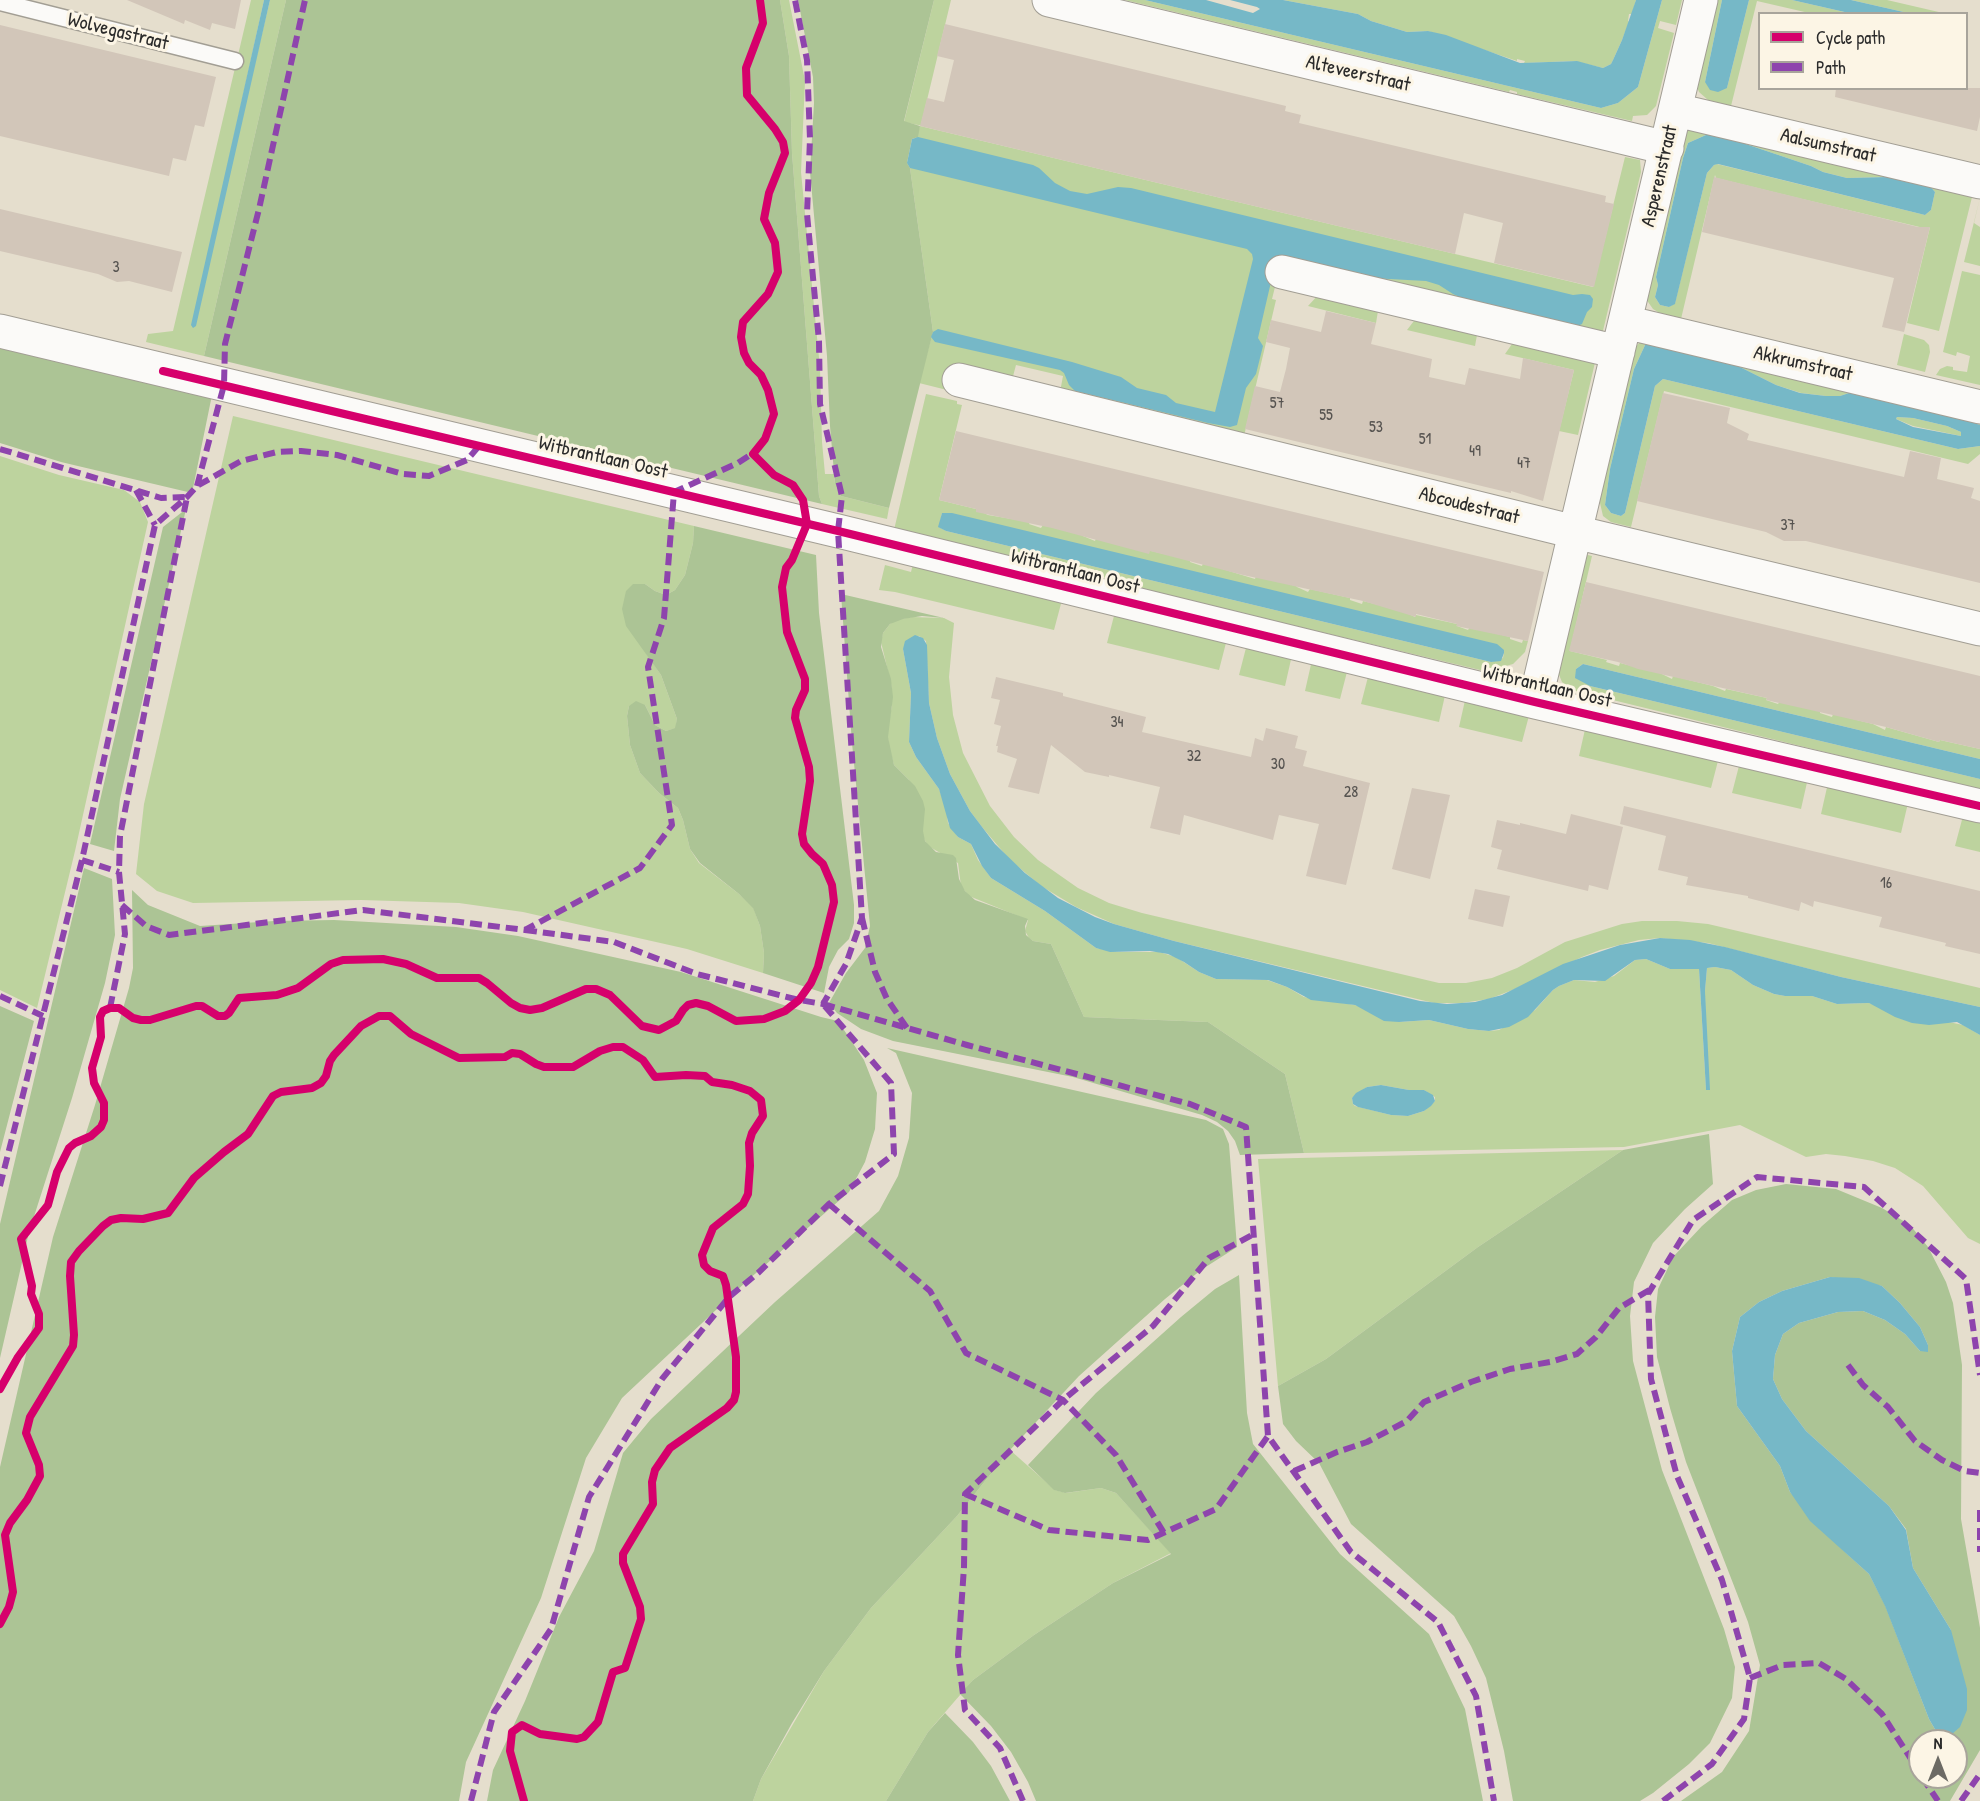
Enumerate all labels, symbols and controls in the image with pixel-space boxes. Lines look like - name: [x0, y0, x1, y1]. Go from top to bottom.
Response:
- street label: Wolvegastraat: [65, 8, 171, 56]
- legend: [1758, 12, 1968, 90]
- text: Cycle path: [1816, 25, 1885, 50]
- street label: Alteveerstraat: [1303, 50, 1413, 98]
- text: Path: [1816, 55, 1845, 80]
- street label: Asperenstraat: [1637, 123, 1683, 229]
- street label: Aalsumstraat: [1778, 123, 1878, 169]
- house number: 3: [112, 258, 120, 278]
- street label: Akkrumstraat: [1751, 341, 1855, 387]
- house number: 57: [1270, 394, 1284, 414]
- house number: 55: [1319, 406, 1333, 426]
- house number: 53: [1369, 418, 1383, 438]
- house number: 51: [1419, 430, 1431, 450]
- street label: Witbrantlaan Oost: [536, 431, 670, 485]
- house number: 49: [1469, 442, 1481, 462]
- house number: 47: [1517, 454, 1531, 474]
- street label: Abcoudestraat: [1416, 482, 1522, 530]
- house number: 37: [1780, 516, 1796, 536]
- street label: Witbrantlaan Oost: [1008, 544, 1142, 600]
- street label: Witbrantlaan Oost: [1480, 660, 1614, 714]
- house number: 34: [1110, 713, 1124, 733]
- house number: 32: [1187, 747, 1201, 767]
- house number: 30: [1271, 755, 1285, 775]
- house number: 28: [1344, 783, 1358, 803]
- house number: 16: [1880, 874, 1892, 894]
- north arrow: [1908, 1729, 1968, 1789]
- text: N: [1934, 1732, 1942, 1754]

